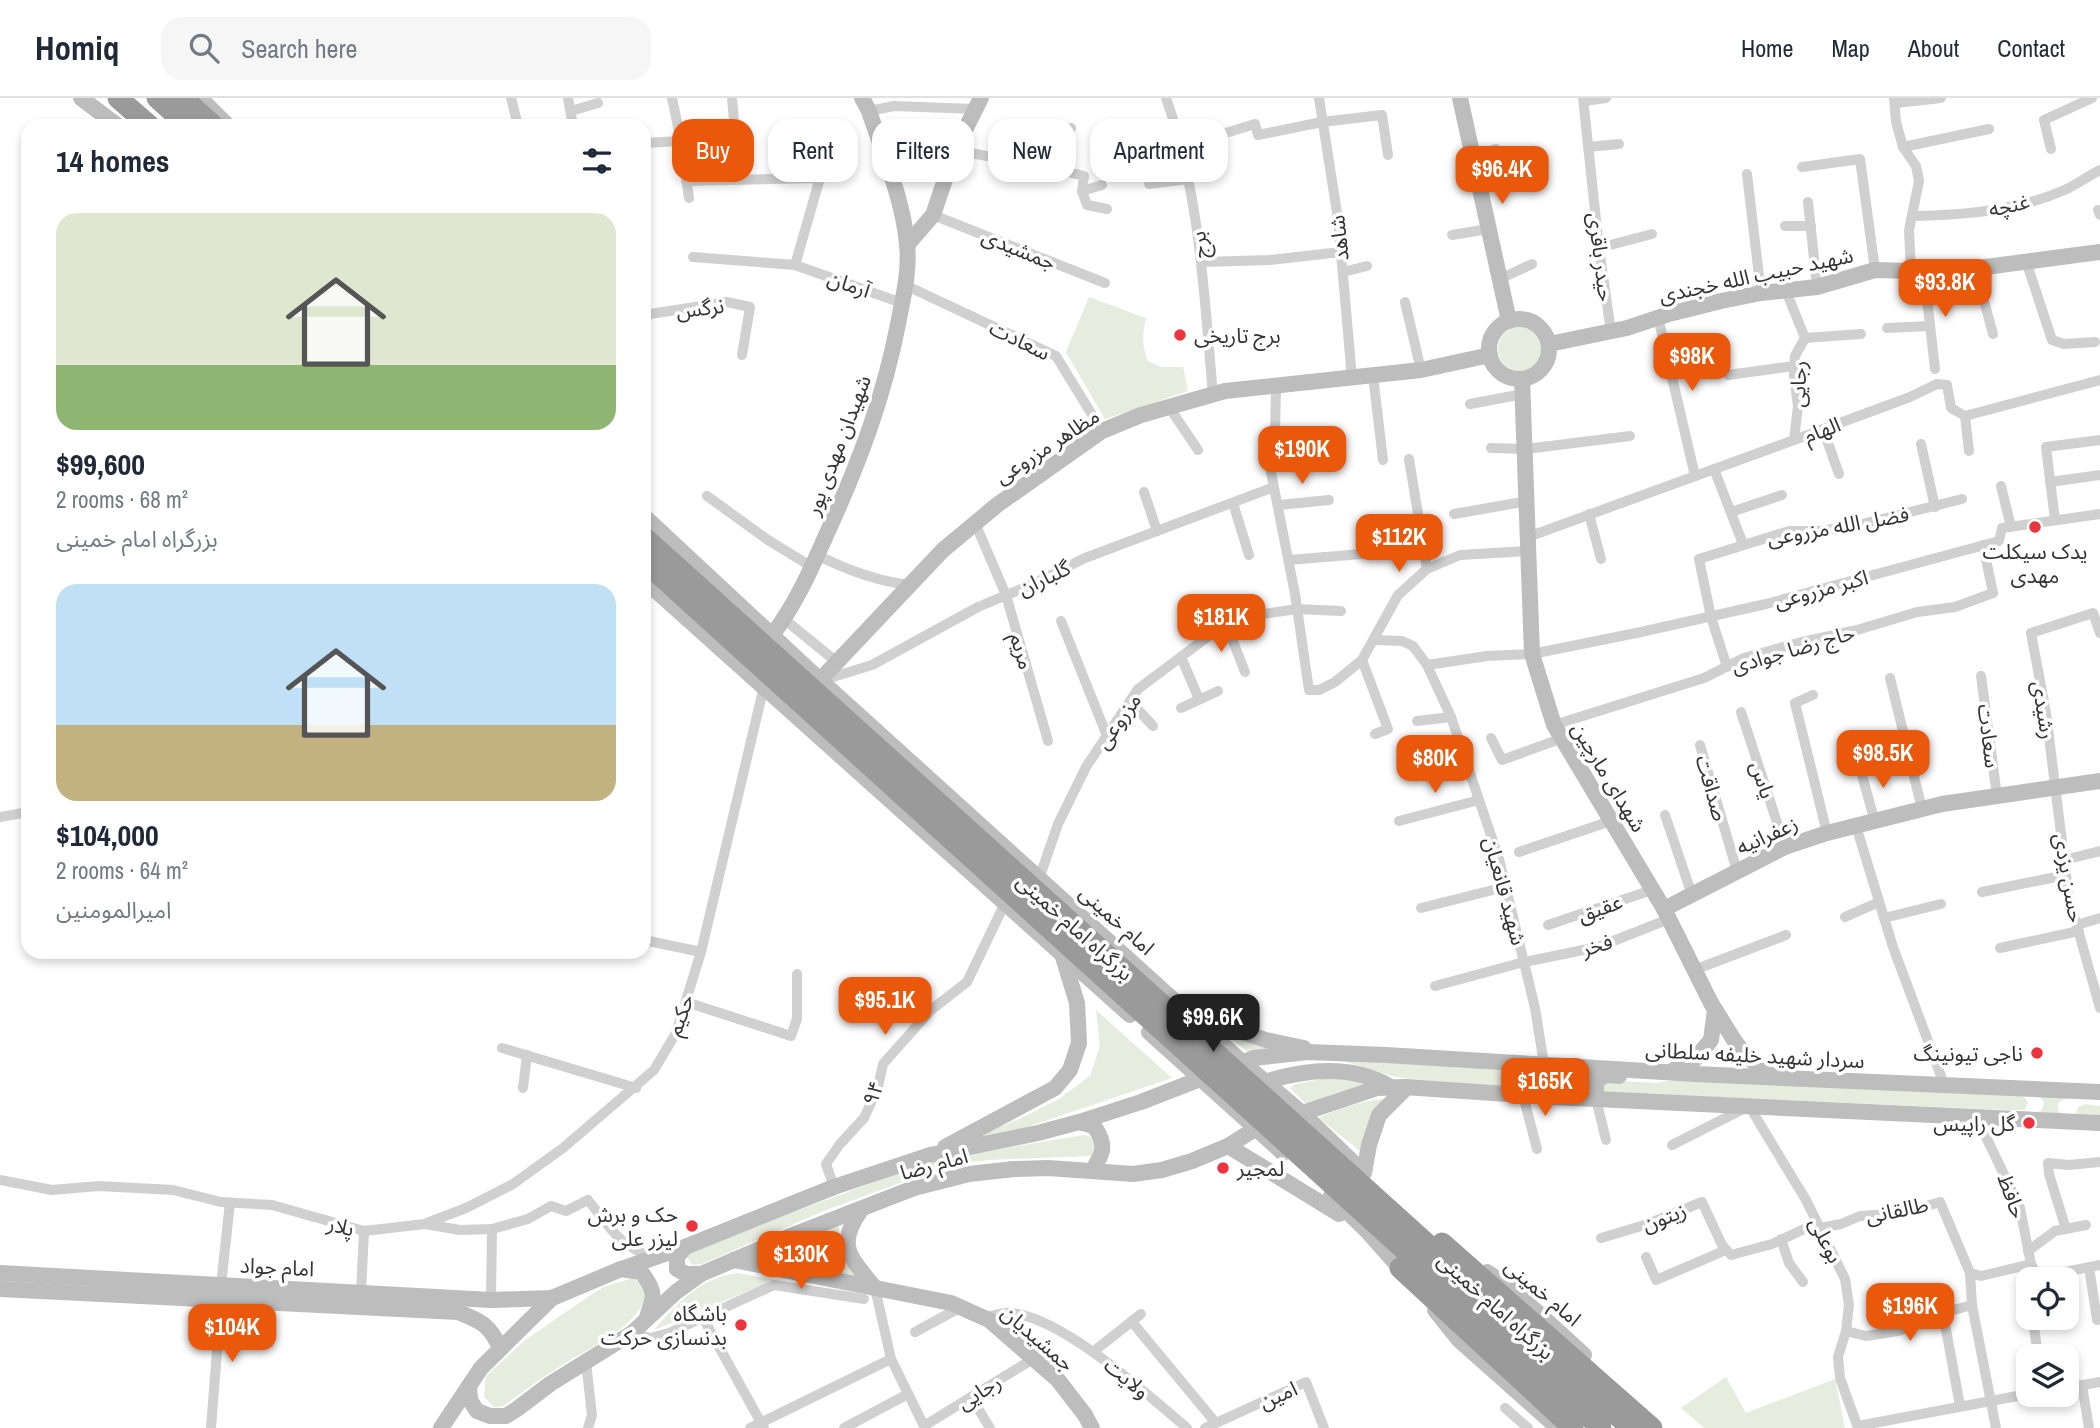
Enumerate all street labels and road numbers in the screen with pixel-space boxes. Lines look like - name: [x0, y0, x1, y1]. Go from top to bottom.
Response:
- street label: غنچه: [1986, 186, 2032, 224]
- street label: حیدر باقری: [1581, 211, 1621, 303]
- street label: شاهد: [1322, 214, 1356, 262]
- street label: جمشیدی: [978, 221, 1060, 277]
- street label: برج: [1183, 230, 1216, 260]
- street label: شهید حبیب الله خجندی: [1656, 240, 1856, 310]
- street label: آرمان: [824, 263, 875, 305]
- street label: نرگس: [674, 291, 726, 325]
- street label: سعادت: [985, 313, 1055, 367]
- street label: رجایی: [1783, 360, 1813, 408]
- street label: شهیدان مهدی پور: [798, 371, 878, 520]
- street label: مظاهر مزروعی: [989, 401, 1105, 491]
- street label: الهام: [1799, 410, 1845, 452]
- street label: فضل الله مزروعی: [1765, 499, 1911, 553]
- street label: گلباران: [1013, 553, 1075, 603]
- street label: اکبر مزروعی: [1771, 563, 1871, 615]
- street label: حاج رضا جوادی: [1728, 618, 1858, 681]
- street label: مریم: [1002, 629, 1041, 673]
- street label: رشیدی: [2025, 679, 2063, 741]
- street label: مزروعی: [1088, 687, 1148, 755]
- street label: سعادت: [1971, 702, 2007, 770]
- street label: شهدای مارچین: [1565, 717, 1653, 837]
- street label: صداقت: [1689, 752, 1735, 824]
- street label: یاس: [1743, 758, 1783, 802]
- street label: زعفرانیه: [1732, 809, 1802, 861]
- street label: حسن یزدی: [2047, 831, 2091, 925]
- street label: شهید قانعیان: [1477, 833, 1533, 949]
- street label: بزرگراه امام خمینی: [1009, 867, 1140, 989]
- street label: امام خمینی: [1072, 878, 1161, 963]
- street label: عقیق: [1574, 887, 1626, 929]
- street label: فخر: [1577, 927, 1616, 964]
- street label: حکیم: [659, 990, 702, 1040]
- street label: سردار شهید خلیفه سلطانی: [1645, 1035, 1865, 1075]
- street label: ۹۴: [855, 1077, 891, 1109]
- street label: امام رضا: [897, 1141, 972, 1189]
- street label: حافظ: [1991, 1170, 2033, 1222]
- street label: طالقانی: [1863, 1190, 1931, 1230]
- street label: زیتون: [1638, 1195, 1690, 1239]
- street label: پلار: [324, 1208, 357, 1243]
- street label: بوعلی: [1802, 1212, 1850, 1268]
- street label: بزرگراه امام خمینی: [1430, 1246, 1561, 1368]
- street label: امام جواد: [239, 1251, 315, 1285]
- street label: امام خمینی: [1497, 1251, 1588, 1334]
- street label: جمشیدیان: [995, 1298, 1081, 1378]
- street label: ولایت: [1098, 1351, 1156, 1405]
- street label: رجایی: [951, 1367, 1007, 1417]
- street label: امین: [1254, 1374, 1302, 1416]

